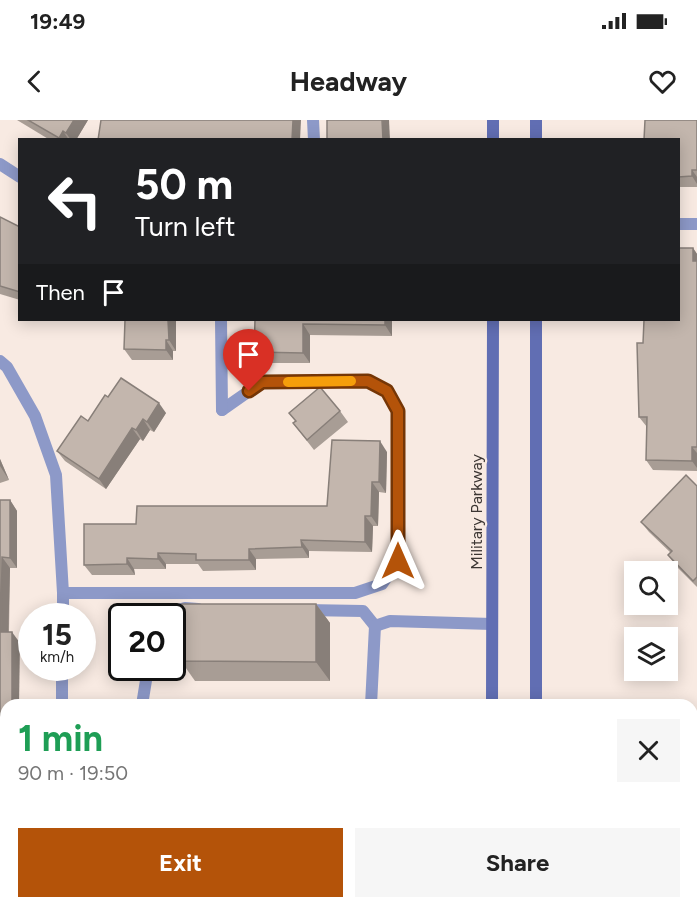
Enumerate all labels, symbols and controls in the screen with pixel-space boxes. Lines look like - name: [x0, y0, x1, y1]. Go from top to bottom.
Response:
- text: 19:49: [30, 8, 85, 35]
- icon: back: [18, 65, 51, 98]
- text: Headway: [290, 65, 407, 98]
- icon: heart: [646, 65, 679, 98]
- text: 50 m: [135, 159, 233, 210]
- icon: left: [36, 162, 114, 240]
- text: Turn left: [135, 210, 235, 243]
- icon: arrive: [97, 276, 130, 309]
- text: Then: [36, 279, 85, 306]
- pin: [223, 329, 274, 391]
- icon: arrive: [232, 338, 265, 371]
- street label: Military Parkway: [467, 454, 486, 570]
- position arrow: [366, 529, 430, 593]
- map controls: [624, 561, 678, 681]
- button: search: [624, 561, 678, 615]
- speed limit sign: 20: [108, 603, 186, 681]
- text: 15: [42, 616, 72, 653]
- button: layers: [624, 627, 678, 681]
- text: km/h: [40, 648, 74, 666]
- text: 1 min: [18, 717, 103, 760]
- button: close: [617, 719, 680, 782]
- text: 90 m · 19:50: [18, 761, 128, 785]
- button: Exit: [18, 828, 343, 897]
- button: Share: [355, 828, 680, 897]

